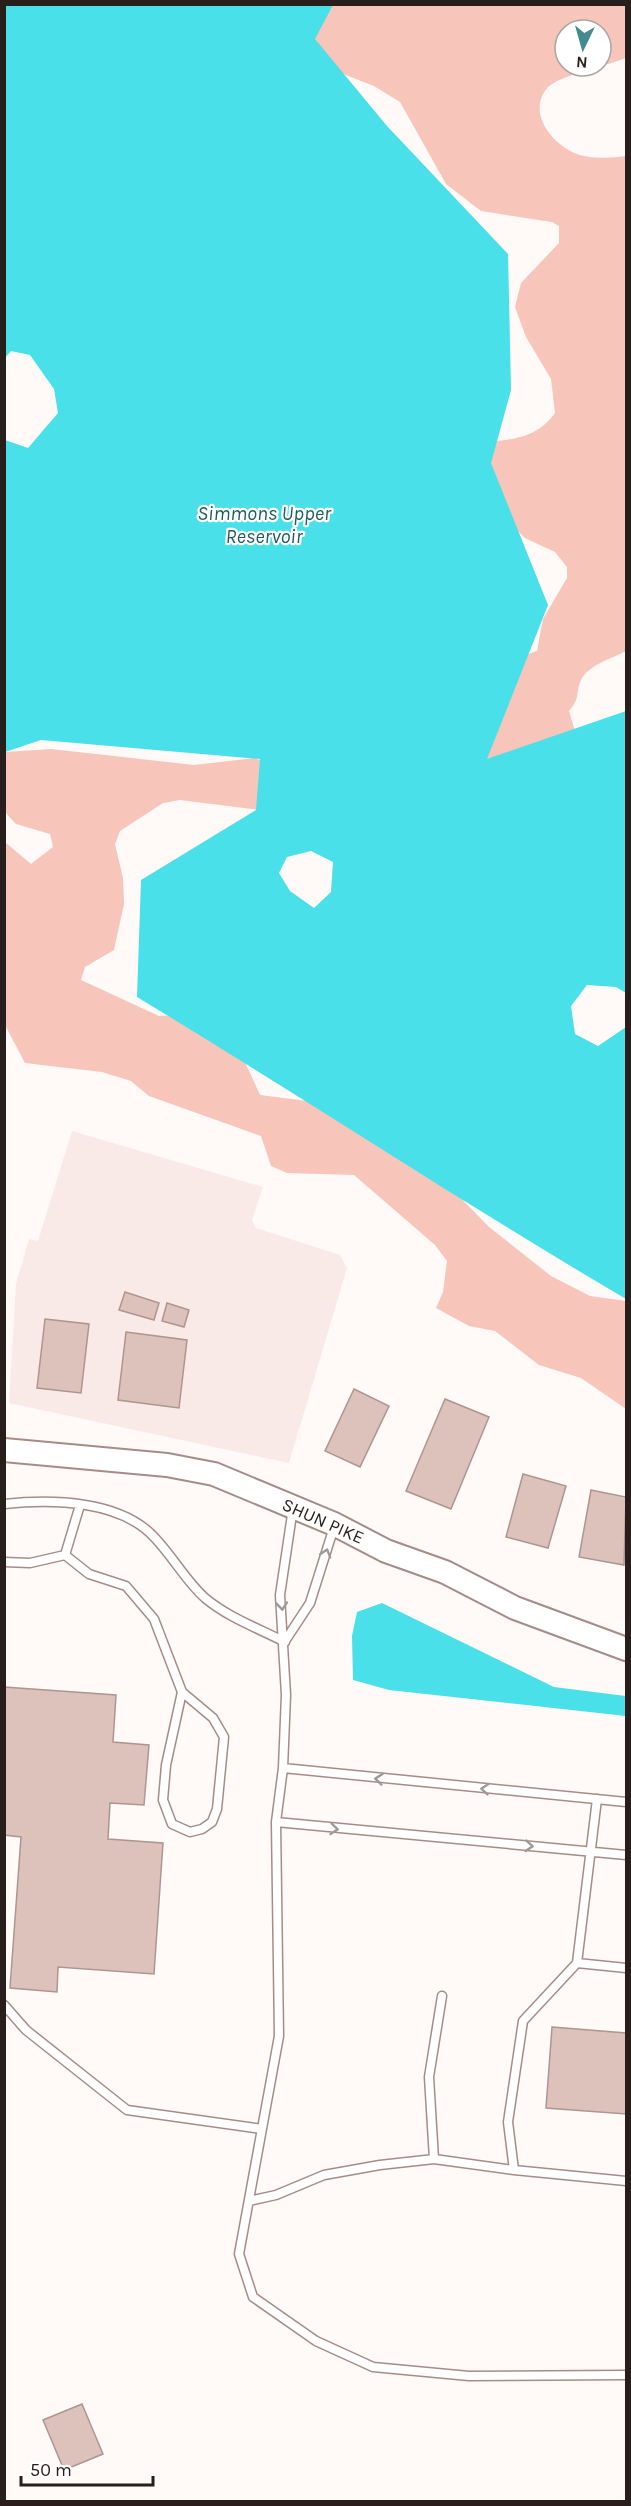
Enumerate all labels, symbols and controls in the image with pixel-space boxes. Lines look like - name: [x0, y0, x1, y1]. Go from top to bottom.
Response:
- north arrow: [553, 18, 613, 78]
- text: N: [575, 52, 588, 72]
- water label: Simmons Upper Reservoir: [197, 502, 332, 548]
- street label: SHUN PIKE: [279, 1493, 367, 1549]
- one-way arrow: [319, 1548, 331, 1559]
- one-way arrow: [275, 1602, 288, 1611]
- one-way arrow: [374, 1773, 384, 1785]
- one-way arrow: [480, 1783, 489, 1796]
- one-way arrow: [330, 1822, 339, 1835]
- one-way arrow: [524, 1840, 533, 1853]
- scale bar: [21, 2449, 153, 2487]
- text: 50 m: [30, 2459, 72, 2481]

